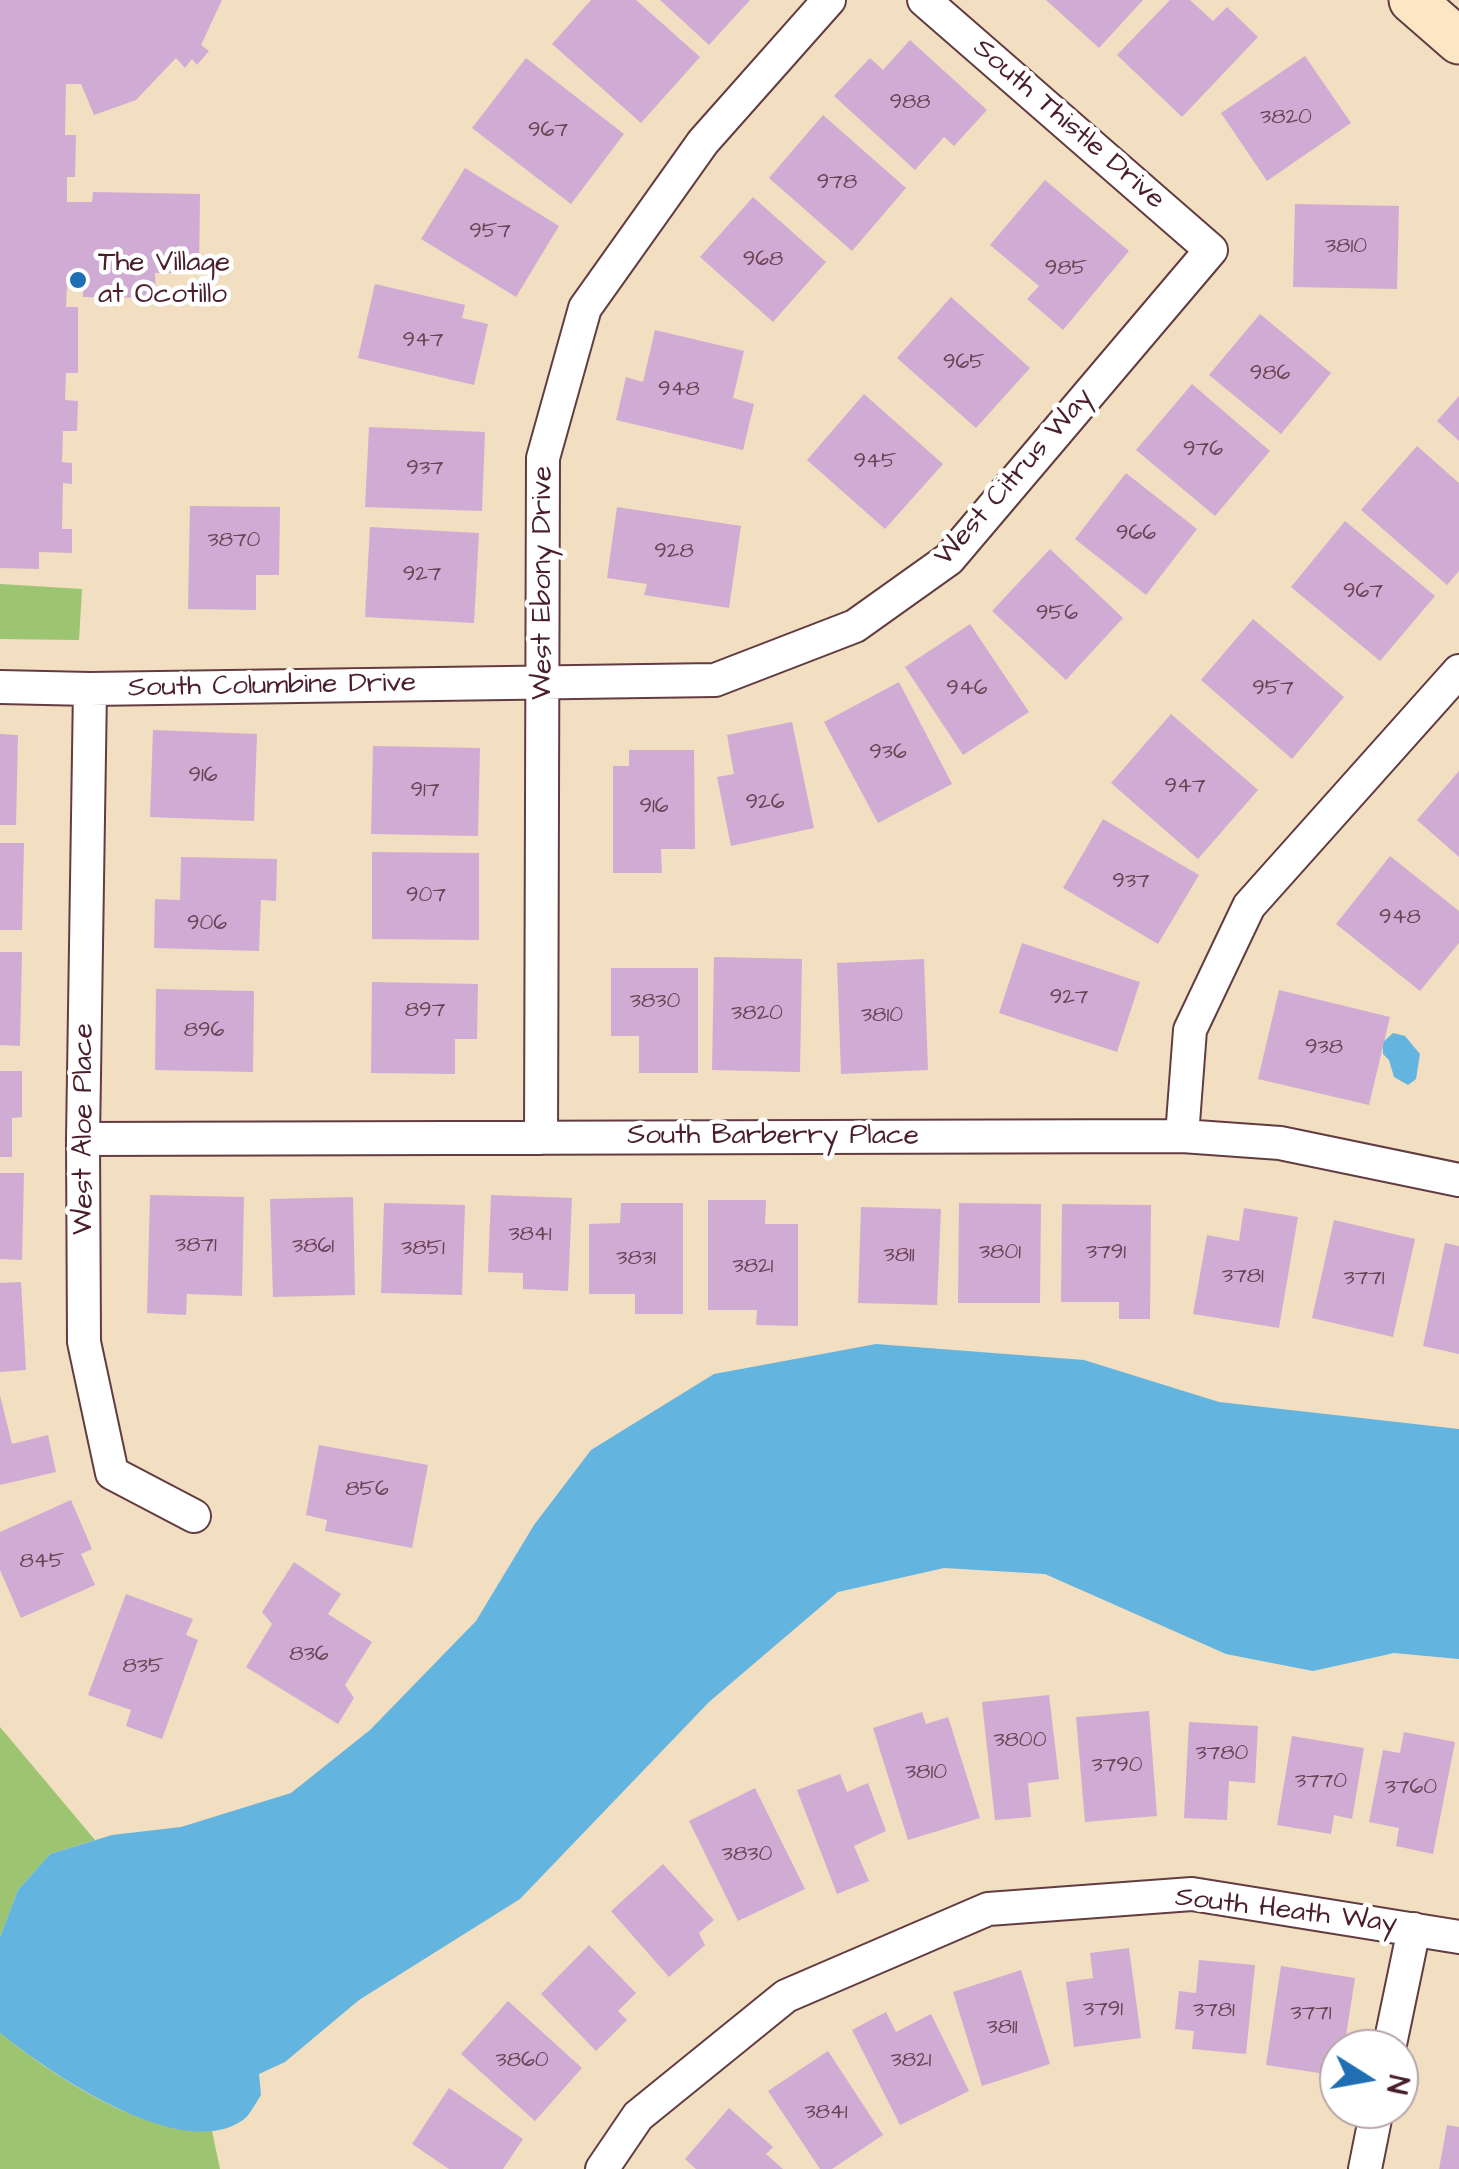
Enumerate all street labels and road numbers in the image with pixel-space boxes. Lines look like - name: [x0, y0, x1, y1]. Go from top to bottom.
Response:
- street label: South Thistle Drive: [965, 32, 1171, 218]
- street label: West Citrus Way: [929, 382, 1101, 574]
- street label: West Ebony Drive: [527, 466, 561, 700]
- street label: South Columbine Drive: [128, 668, 416, 706]
- street label: West Aloe Place: [68, 1023, 102, 1235]
- street label: South Barberry Place: [627, 1120, 919, 1154]
- street label: South Heath Way: [1173, 1882, 1399, 1942]

